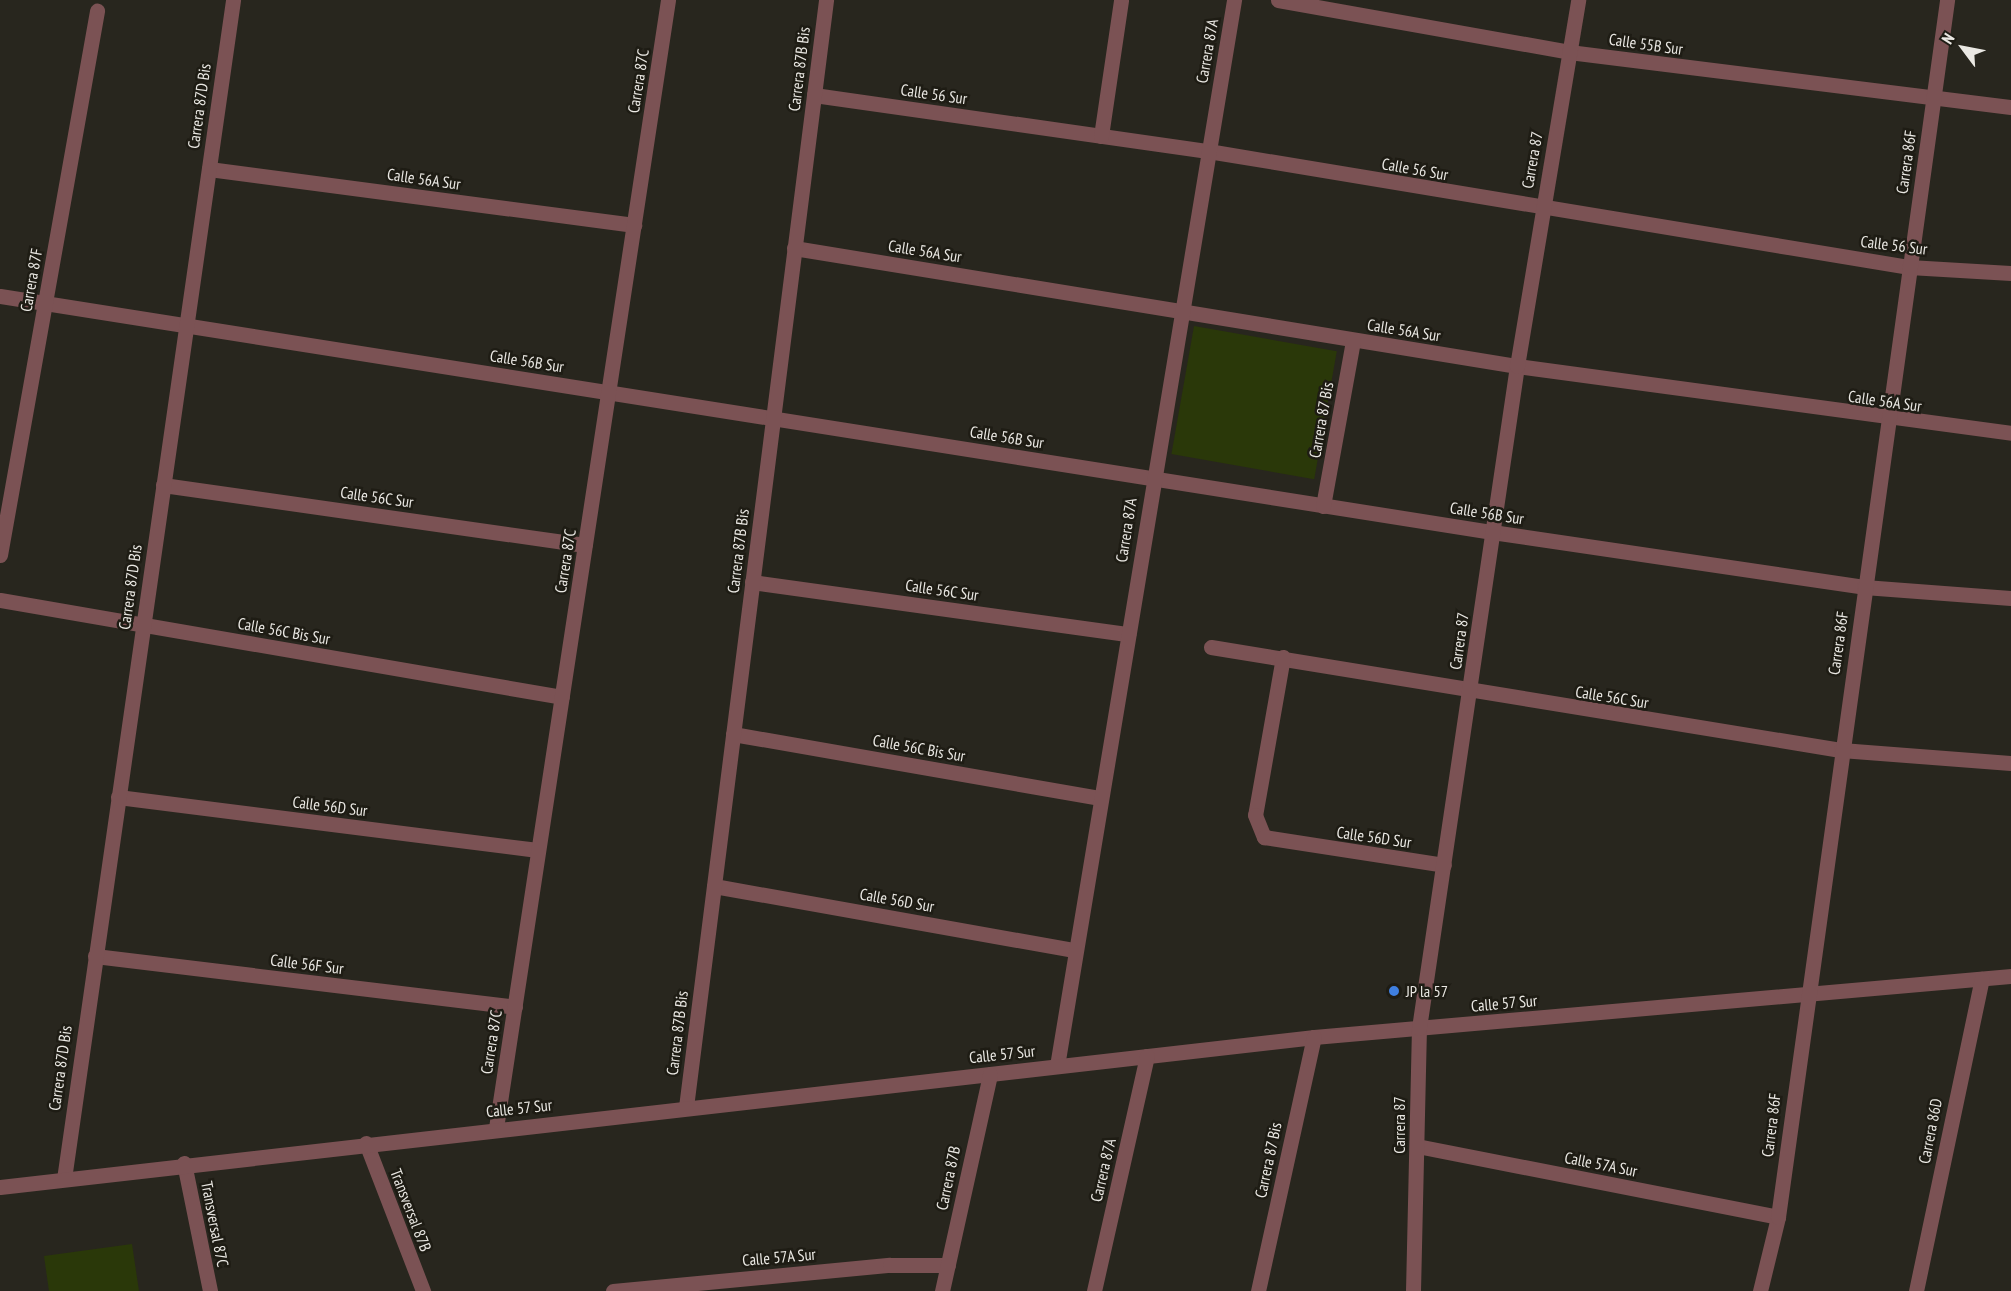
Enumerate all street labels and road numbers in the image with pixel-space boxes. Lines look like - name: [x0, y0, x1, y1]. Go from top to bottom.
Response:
- street label: Carrera 87A: [1192, 17, 1222, 85]
- street label: Carrera 87B Bis: [784, 26, 814, 112]
- street label: Calle 55B Sur: [1608, 29, 1684, 59]
- street label: Carrera 87C: [623, 48, 653, 114]
- street label: Carrera 87D Bis: [184, 62, 214, 150]
- street label: Calle 56 Sur: [900, 80, 968, 108]
- street label: Carrera 86F: [1892, 129, 1920, 195]
- street label: Carrera 87: [1518, 130, 1546, 190]
- street label: Calle 56 Sur: [1380, 154, 1450, 184]
- street label: Calle 56A Sur: [386, 164, 462, 194]
- street label: Calle 56 Sur: [1860, 231, 1928, 259]
- street label: Calle 56A Sur: [887, 236, 963, 266]
- street label: Carrera 87F: [16, 247, 46, 313]
- street label: Calle 56A Sur: [1366, 315, 1442, 345]
- street label: Calle 56B Sur: [489, 346, 565, 376]
- street label: Carrera 87 Bis: [1305, 380, 1337, 460]
- street label: Calle 56A Sur: [1847, 386, 1923, 416]
- street label: Calle 56B Sur: [969, 422, 1045, 452]
- street label: Calle 56C Sur: [339, 482, 415, 512]
- street label: Carrera 87A: [1111, 497, 1141, 563]
- street label: Calle 56B Sur: [1449, 498, 1525, 528]
- street label: Carrera 87B Bis: [723, 508, 753, 594]
- street label: Carrera 87C: [550, 528, 580, 594]
- street label: Carrera 87D Bis: [115, 543, 145, 631]
- street label: Calle 56C Sur: [904, 575, 980, 605]
- street label: Carrera 86F: [1824, 610, 1852, 676]
- street label: Carrera 87: [1445, 611, 1473, 671]
- street label: Calle 56C Bis Sur: [236, 613, 332, 649]
- street label: Calle 56C Sur: [1574, 682, 1650, 712]
- street label: Calle 56C Bis Sur: [871, 730, 967, 766]
- street label: Calle 56D Sur: [291, 792, 369, 820]
- street label: Calle 56D Sur: [1335, 822, 1413, 852]
- street label: Calle 56D Sur: [858, 884, 936, 916]
- street label: Calle 56F Sur: [269, 950, 345, 978]
- street label: Carrera 87B Bis: [662, 990, 692, 1076]
- street label: Calle 57 Sur: [1470, 991, 1538, 1015]
- street label: Carrera 87C: [476, 1009, 506, 1075]
- street label: Carrera 87D Bis: [45, 1024, 75, 1112]
- street label: Calle 57 Sur: [968, 1041, 1036, 1067]
- street label: Carrera 86F: [1758, 1092, 1784, 1158]
- street label: Calle 57 Sur: [485, 1095, 553, 1121]
- street label: Carrera 87: [1389, 1096, 1409, 1154]
- street label: Carrera 86D: [1914, 1097, 1946, 1165]
- street label: Carrera 87 Bis: [1251, 1120, 1285, 1200]
- street label: Carrera 87A: [1086, 1136, 1120, 1204]
- street label: Carrera 87B: [932, 1144, 964, 1212]
- street label: Calle 57A Sur: [1563, 1147, 1639, 1181]
- street label: Transversal 87B: [386, 1166, 436, 1254]
- street label: Transversal 87C: [197, 1180, 233, 1268]
- street label: Calle 57A Sur: [741, 1244, 817, 1270]

